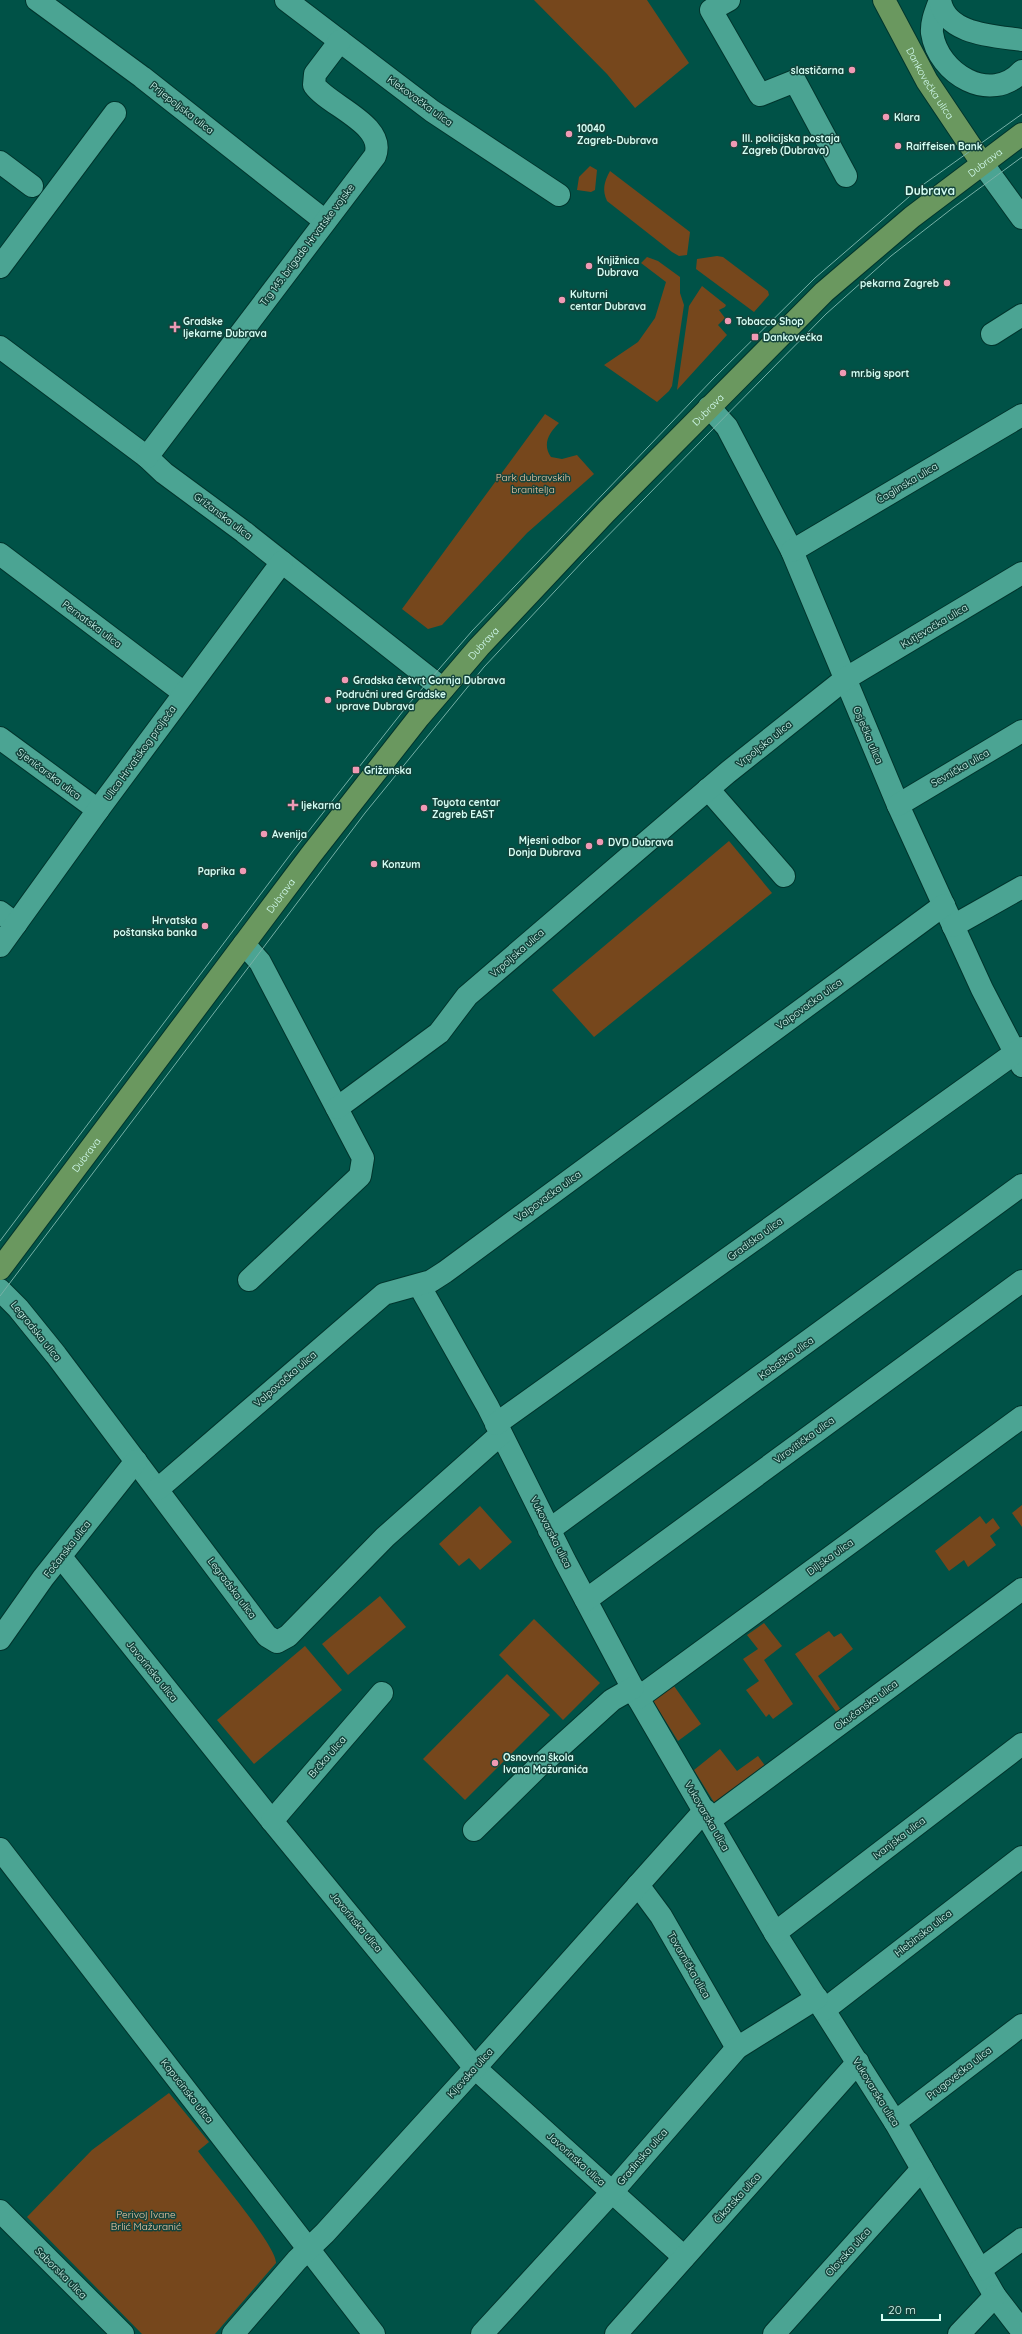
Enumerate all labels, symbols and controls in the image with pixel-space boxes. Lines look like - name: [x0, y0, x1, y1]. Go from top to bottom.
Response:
- street label: Dankovečka ulica: [904, 45, 957, 121]
- place label: slastičarna: [791, 64, 844, 77]
- marker: slastičarna: [847, 65, 857, 75]
- street label: Klekovačka ulica: [385, 73, 455, 129]
- street label: Prijepoljska ulica: [147, 79, 217, 137]
- place label: Klara: [894, 111, 920, 124]
- marker: Klara: [881, 112, 891, 122]
- place label: 10040 Zagreb-Dubrava: [577, 122, 658, 147]
- marker: 10040 Zagreb-Dubrava: [564, 129, 574, 139]
- place label: III. policijska postaja Zagreb (Dubrava): [742, 132, 840, 157]
- marker: III. policijska postaja Zagreb (Dubrava): [729, 139, 739, 149]
- place label: Raiffeisen Bank: [906, 140, 983, 153]
- marker: Raiffeisen Bank: [893, 141, 903, 151]
- street label: Dubrava: [965, 145, 1005, 179]
- street label: Trg 145. brigade Hrvatske vojske: [257, 181, 357, 309]
- district label: Dubrava: [905, 183, 955, 198]
- place label: Knjižnica Dubrava: [597, 254, 639, 279]
- marker: Knjižnica Dubrava: [584, 261, 594, 271]
- place label: pekarna Zagreb: [860, 277, 939, 290]
- marker: pekarna Zagreb: [942, 278, 952, 288]
- place label: Kulturni centar Dubrava: [570, 288, 646, 313]
- marker: Kulturni centar Dubrava: [557, 295, 567, 305]
- place label: Gradske ljekarne Dubrava: [183, 315, 267, 340]
- place label: Tobacco Shop: [736, 315, 804, 328]
- marker: Tobacco Shop: [723, 316, 733, 326]
- marker: Gradske ljekarne Dubrava: [170, 322, 180, 332]
- place label: Dankovečka: [763, 331, 823, 344]
- marker: Dankovečka: [750, 332, 760, 342]
- place label: mr.big sport: [851, 367, 909, 380]
- marker: mr.big sport: [838, 368, 848, 378]
- street label: Dubrava: [689, 391, 726, 428]
- street label: Čaglinska ulica: [874, 460, 940, 506]
- park label: Park dubravskih branitelja: [496, 471, 570, 496]
- street label: Grižanska ulica: [191, 490, 255, 542]
- street label: Pernatska ulica: [60, 597, 124, 651]
- street label: Kutjevačka ulica: [898, 601, 970, 651]
- street label: Dubrava: [465, 624, 501, 662]
- place label: Gradska četvrt Gornja Dubrava: [353, 674, 505, 687]
- marker: Gradska četvrt Gornja Dubrava: [340, 675, 350, 685]
- place label: Područni ured Gradske uprave Dubrava: [336, 688, 446, 713]
- marker: Područni ured Gradske uprave Dubrava: [323, 695, 333, 705]
- street label: Ulica Hrvatskog proljeća: [101, 703, 179, 803]
- street label: Osječka ulica: [850, 704, 886, 766]
- street label: Vrpoljska ulica: [734, 718, 794, 770]
- street label: Sjeničarska ulica: [14, 746, 84, 802]
- street label: Sevnička ulica: [929, 746, 991, 790]
- place label: Grižanska: [364, 764, 412, 777]
- marker: Grižanska: [351, 765, 361, 775]
- place label: Toyota centar Zagreb EAST: [432, 796, 501, 821]
- place label: ljekarna: [301, 799, 341, 812]
- marker: ljekarna: [288, 800, 298, 810]
- marker: Toyota centar Zagreb EAST: [419, 803, 429, 813]
- place label: Avenija: [272, 828, 307, 841]
- marker: Avenija: [259, 829, 269, 839]
- place label: Mjesni odbor Donja Dubrava: [508, 834, 582, 859]
- place label: DVD Dubrava: [608, 836, 673, 849]
- marker: DVD Dubrava: [595, 837, 605, 847]
- marker: Mjesni odbor Donja Dubrava: [584, 841, 594, 851]
- place label: Konzum: [382, 858, 420, 871]
- marker: Konzum: [369, 859, 379, 869]
- place label: Paprika: [198, 865, 235, 878]
- marker: Paprika: [238, 866, 248, 876]
- street label: Dubrava: [263, 876, 298, 915]
- place label: Hrvatska poštanska banka: [113, 914, 197, 939]
- marker: Hrvatska poštanska banka: [200, 921, 210, 931]
- street label: Vrpoljska ulica: [487, 926, 547, 980]
- street label: Valpovačka ulica: [773, 976, 845, 1032]
- street label: Dubrava: [69, 1135, 103, 1175]
- street label: Valpovačka ulica: [512, 1168, 584, 1224]
- street label: Gradiška ulica: [725, 1215, 785, 1263]
- street label: Legradska ulica: [8, 1298, 64, 1364]
- street label: Kobaška ulica: [756, 1334, 816, 1382]
- street label: Valpovačka ulica: [251, 1348, 319, 1410]
- street label: Virovitička ulica: [771, 1414, 837, 1466]
- street label: Vukovarska ulica: [527, 1494, 575, 1570]
- street label: Fočanska ulica: [41, 1518, 93, 1580]
- street label: Diljska ulica: [804, 1536, 856, 1578]
- street label: Legradska ulica: [205, 1555, 259, 1621]
- street label: Javorinska ulica: [123, 1638, 181, 1704]
- street label: Okučanska ulica: [832, 1677, 900, 1733]
- street label: Brčka ulica: [305, 1733, 349, 1781]
- place label: Osnovna škola Ivana Mažuranića: [503, 1751, 588, 1776]
- marker: Osnovna škola Ivana Mažuranića: [490, 1758, 500, 1768]
- street label: Vukovarska ulica: [682, 1779, 732, 1853]
- street label: Ivanjska ulica: [870, 1814, 928, 1862]
- street label: Javorinska ulica: [327, 1889, 385, 1955]
- street label: Hlebinska ulica: [892, 1907, 954, 1959]
- street label: Tovarnička ulica: [665, 1929, 713, 2001]
- street label: Prugovečka ulica: [924, 2044, 994, 2102]
- street label: Kijevska ulica: [444, 2045, 496, 2101]
- street label: Vukovarska ulica: [850, 2055, 902, 2129]
- street label: Kapucinska ulica: [158, 2056, 216, 2126]
- street label: Gradinska ulica: [614, 2126, 670, 2188]
- street label: Javorinska ulica: [544, 2129, 608, 2189]
- street label: Čikatska ulica: [711, 2170, 763, 2226]
- park label: Perivoj Ivane Brlić Mažuranić: [111, 2208, 181, 2233]
- street label: Olovska ulica: [823, 2225, 873, 2279]
- street label: Saborska ulica: [32, 2244, 90, 2302]
- scale bar: [882, 2296, 940, 2322]
- text: 20 m: [888, 2302, 916, 2317]

